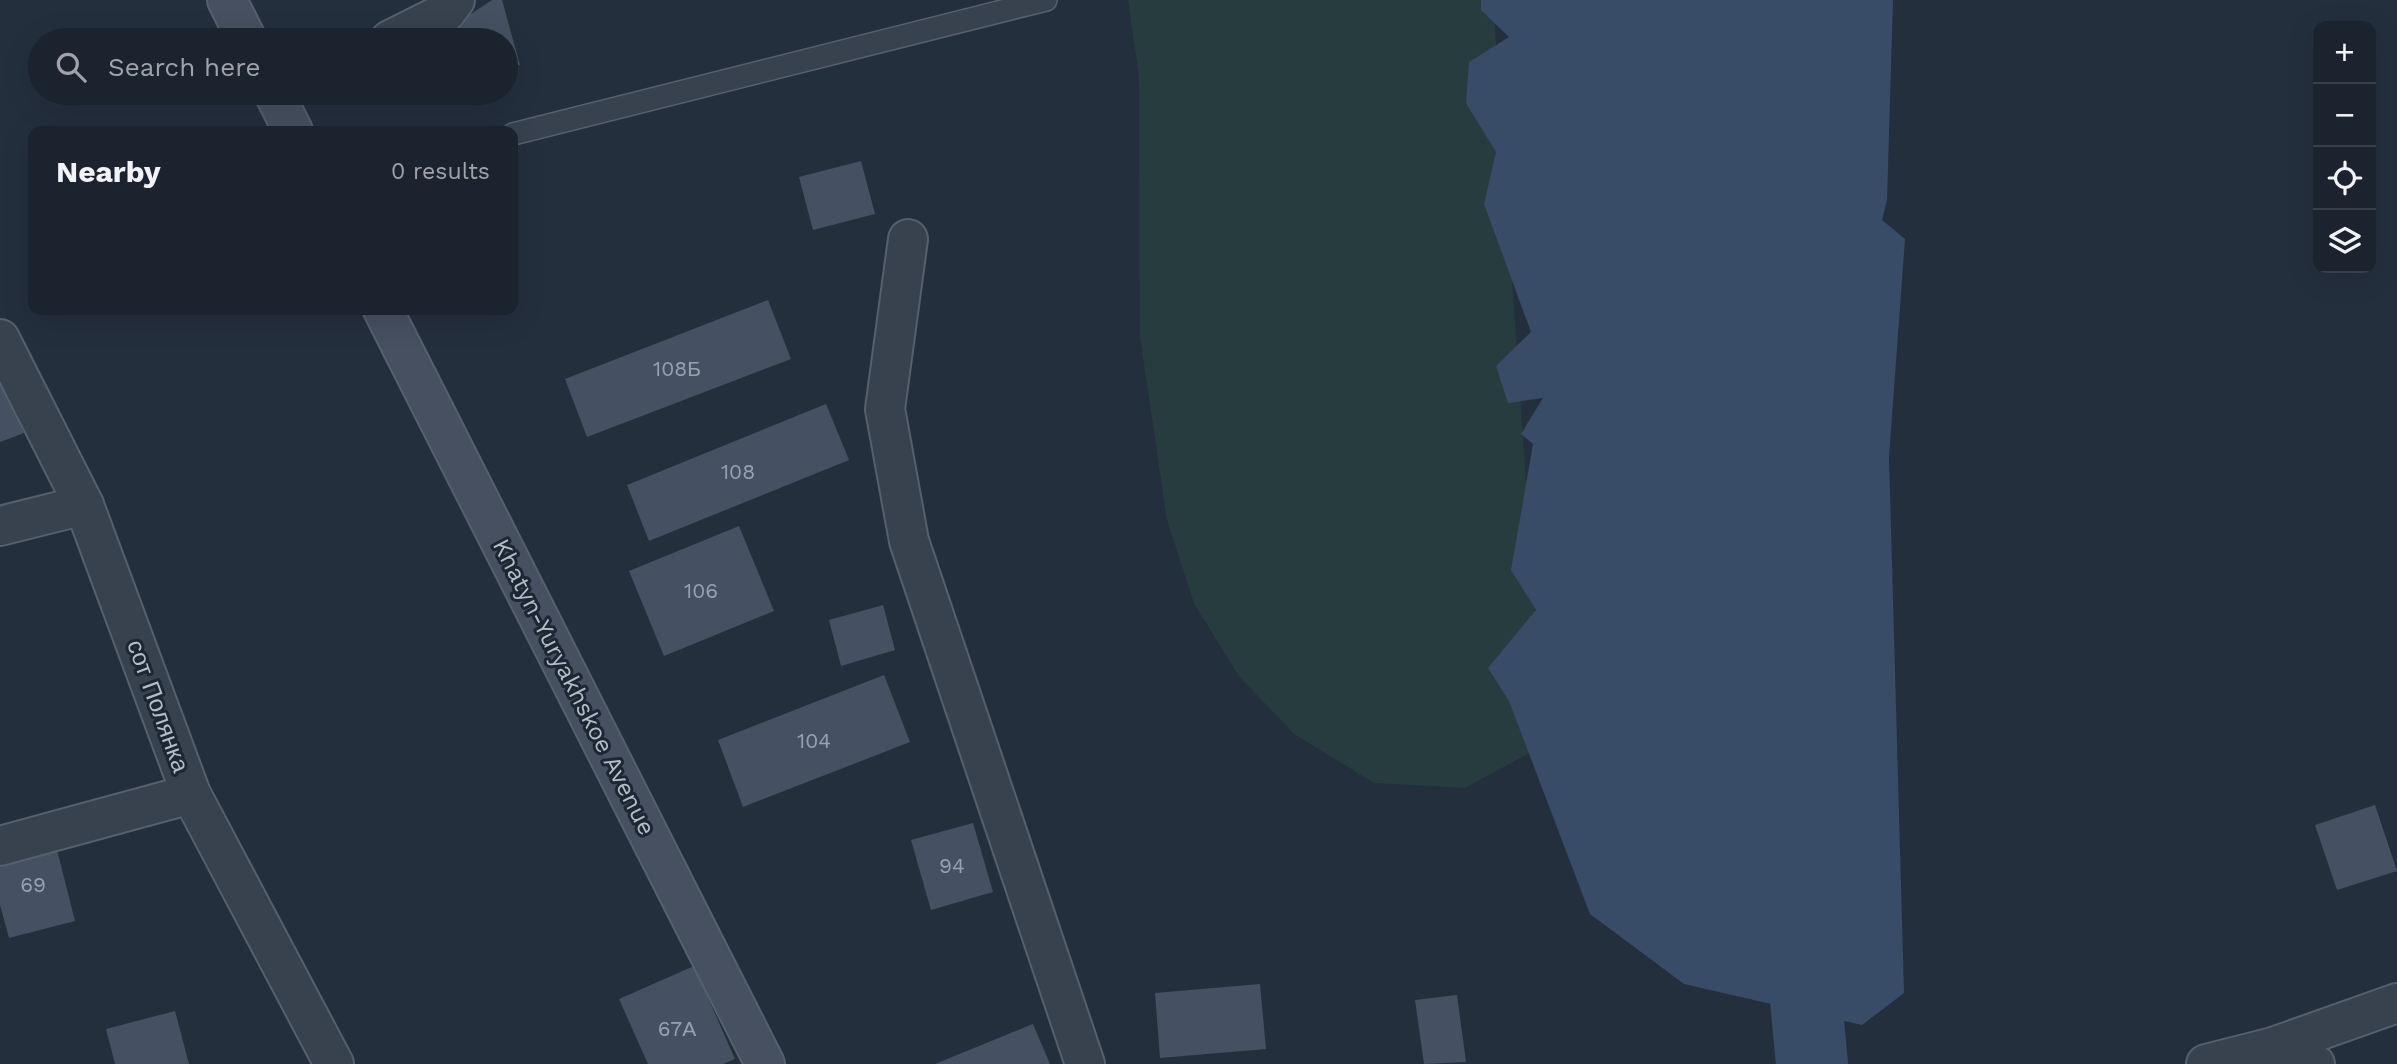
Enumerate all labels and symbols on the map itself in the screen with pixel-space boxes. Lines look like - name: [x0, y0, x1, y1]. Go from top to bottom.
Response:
- house number: 108Б: [653, 356, 701, 381]
- house number: 108: [721, 459, 755, 484]
- street label: Khatyn-Yuryakhskoe Avenue: [487, 534, 661, 840]
- house number: 106: [684, 578, 718, 603]
- street label: сот Полянка: [121, 636, 195, 777]
- house number: 104: [797, 728, 831, 753]
- house number: 94: [939, 853, 965, 878]
- house number: 69: [20, 872, 46, 897]
- house number: 67А: [658, 1016, 696, 1041]

